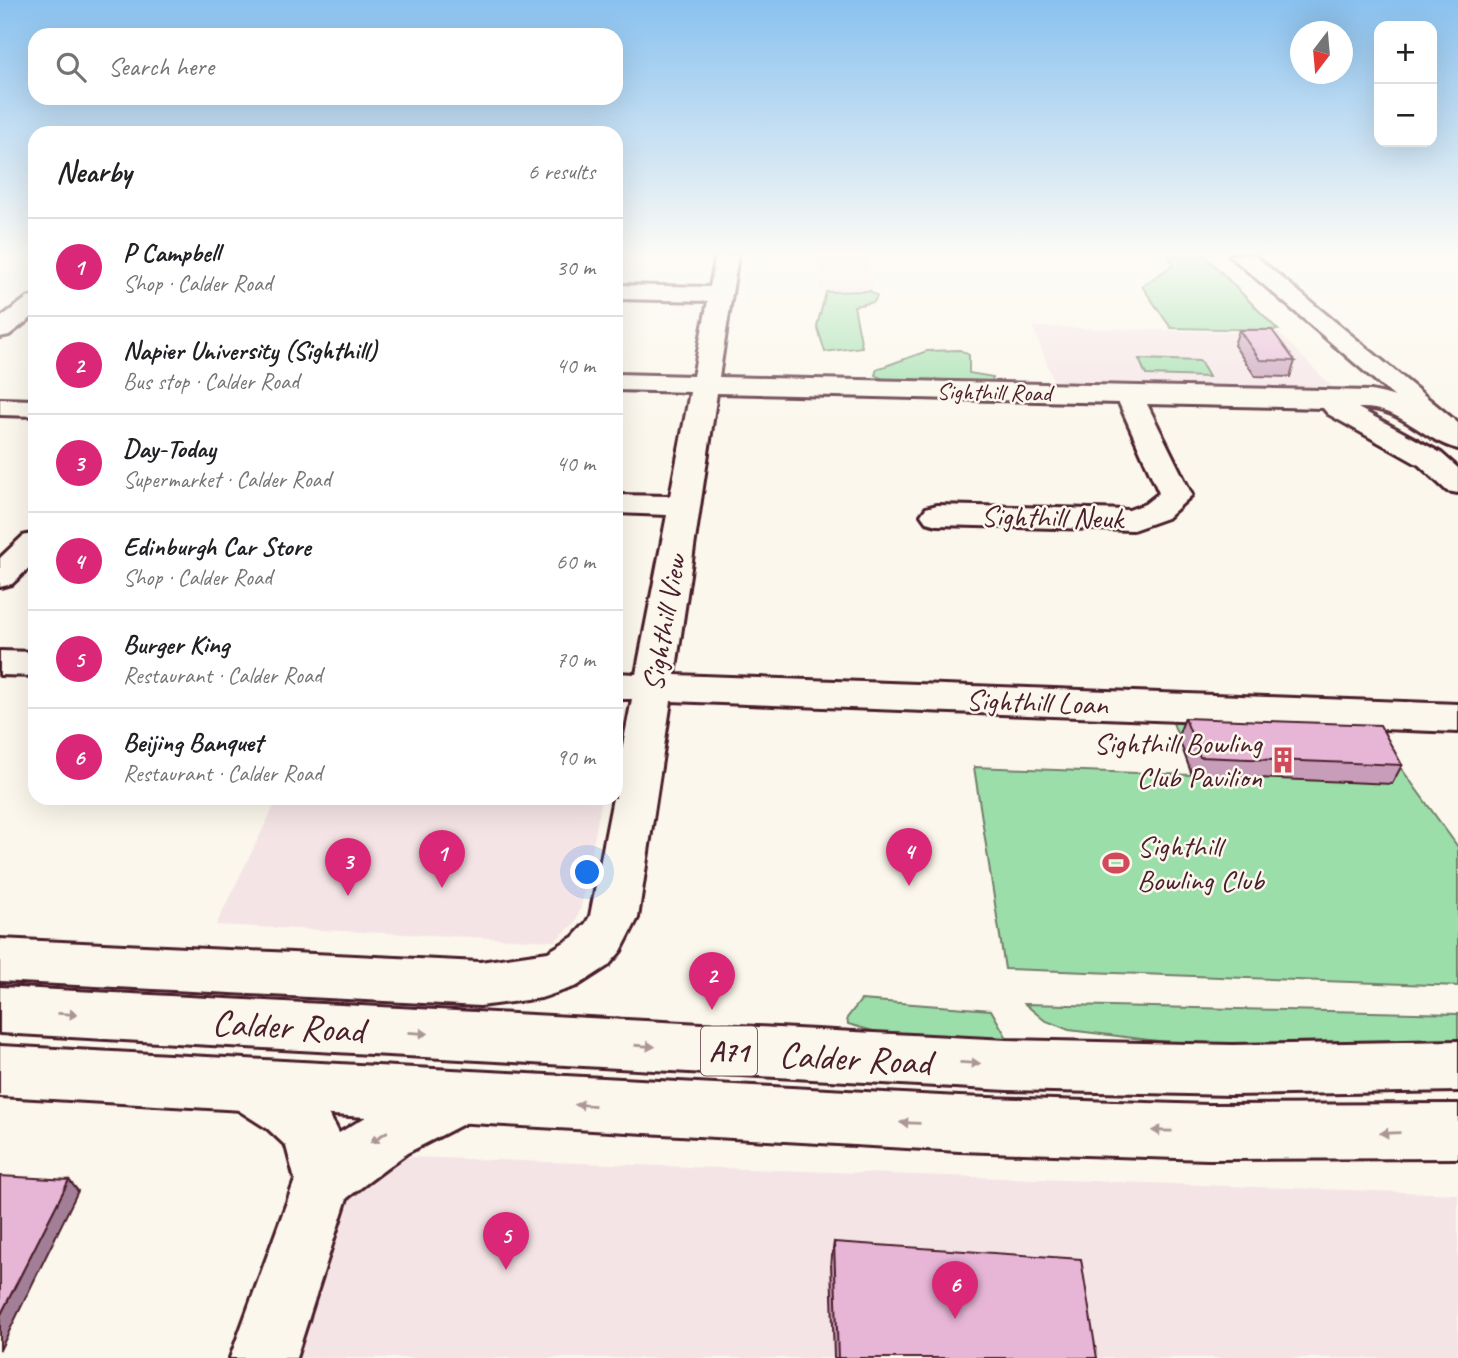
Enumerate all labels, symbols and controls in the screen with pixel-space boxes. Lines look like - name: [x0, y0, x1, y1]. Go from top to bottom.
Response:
- north arrow: [1290, 21, 1353, 84]
- map controls: [1374, 21, 1437, 147]
- button: +: [1374, 21, 1437, 84]
- search box: [28, 28, 623, 105]
- icon: search: [52, 48, 90, 86]
- text: Search here: [108, 50, 214, 83]
- button: −: [1374, 84, 1437, 147]
- text: Nearby: [56, 153, 132, 191]
- text: 6 results: [528, 157, 595, 186]
- text: P Campbell: [123, 236, 220, 269]
- text: 1: [74, 253, 84, 282]
- text: 30 m: [556, 253, 595, 282]
- text: Shop · Calder Road: [123, 269, 272, 298]
- text: Napier University (Sighthill): [123, 334, 377, 367]
- text: 2: [74, 351, 84, 380]
- text: 40 m: [556, 351, 595, 380]
- text: Bus stop · Calder Road: [123, 367, 299, 396]
- street label: Sighthill Road: [936, 376, 1055, 408]
- text: Day-Today: [123, 432, 216, 465]
- text: 3: [74, 449, 84, 478]
- text: 40 m: [556, 449, 595, 478]
- text: Supermarket · Calder Road: [123, 465, 331, 494]
- street label: Sighthill Neuk: [981, 497, 1125, 537]
- text: Edinburgh Car Store: [123, 530, 311, 563]
- text: 4: [74, 547, 84, 576]
- text: 60 m: [556, 547, 595, 576]
- street label: Sighthill View: [633, 550, 695, 694]
- text: Shop · Calder Road: [123, 563, 272, 592]
- text: Burger King: [123, 628, 229, 661]
- text: 5: [74, 645, 84, 674]
- text: 70 m: [556, 645, 595, 674]
- text: Restaurant · Calder Road: [123, 661, 322, 690]
- street label: Sighthill Loan: [965, 681, 1110, 724]
- place label: Sighthill Bowling Club Pavilion: [1094, 724, 1263, 796]
- text: Beijing Banquet: [123, 726, 263, 759]
- text: 6: [74, 743, 84, 772]
- text: 90 m: [556, 743, 595, 772]
- building icon: Sighthill Bowling Club Pavilion: [1268, 745, 1298, 775]
- text: Restaurant · Calder Road: [123, 759, 322, 788]
- place label: Sighthill Bowling Club: [1137, 827, 1266, 899]
- pin: 4: [886, 828, 932, 886]
- pin: 1: [419, 830, 465, 888]
- pin: 3: [325, 838, 371, 896]
- sports icon: Sighthill Bowling Club: [1101, 848, 1131, 878]
- your location: [570, 855, 604, 889]
- pin: 2: [689, 952, 735, 1010]
- street label: Calder Road: [211, 999, 371, 1054]
- one-way arrow: [57, 1009, 79, 1020]
- road number: A71: [701, 1026, 757, 1076]
- one-way arrow: [407, 1028, 429, 1039]
- street label: Calder Road: [778, 1031, 938, 1086]
- one-way arrow: [634, 1041, 656, 1052]
- one-way arrow: [959, 1058, 981, 1069]
- one-way arrow: [574, 1100, 596, 1111]
- one-way arrow: [899, 1117, 921, 1128]
- one-way arrow: [1151, 1125, 1173, 1137]
- one-way arrow: [1379, 1127, 1401, 1138]
- one-way arrow: [369, 1131, 389, 1144]
- pin: 5: [483, 1212, 529, 1270]
- pin: 6: [932, 1261, 978, 1319]

